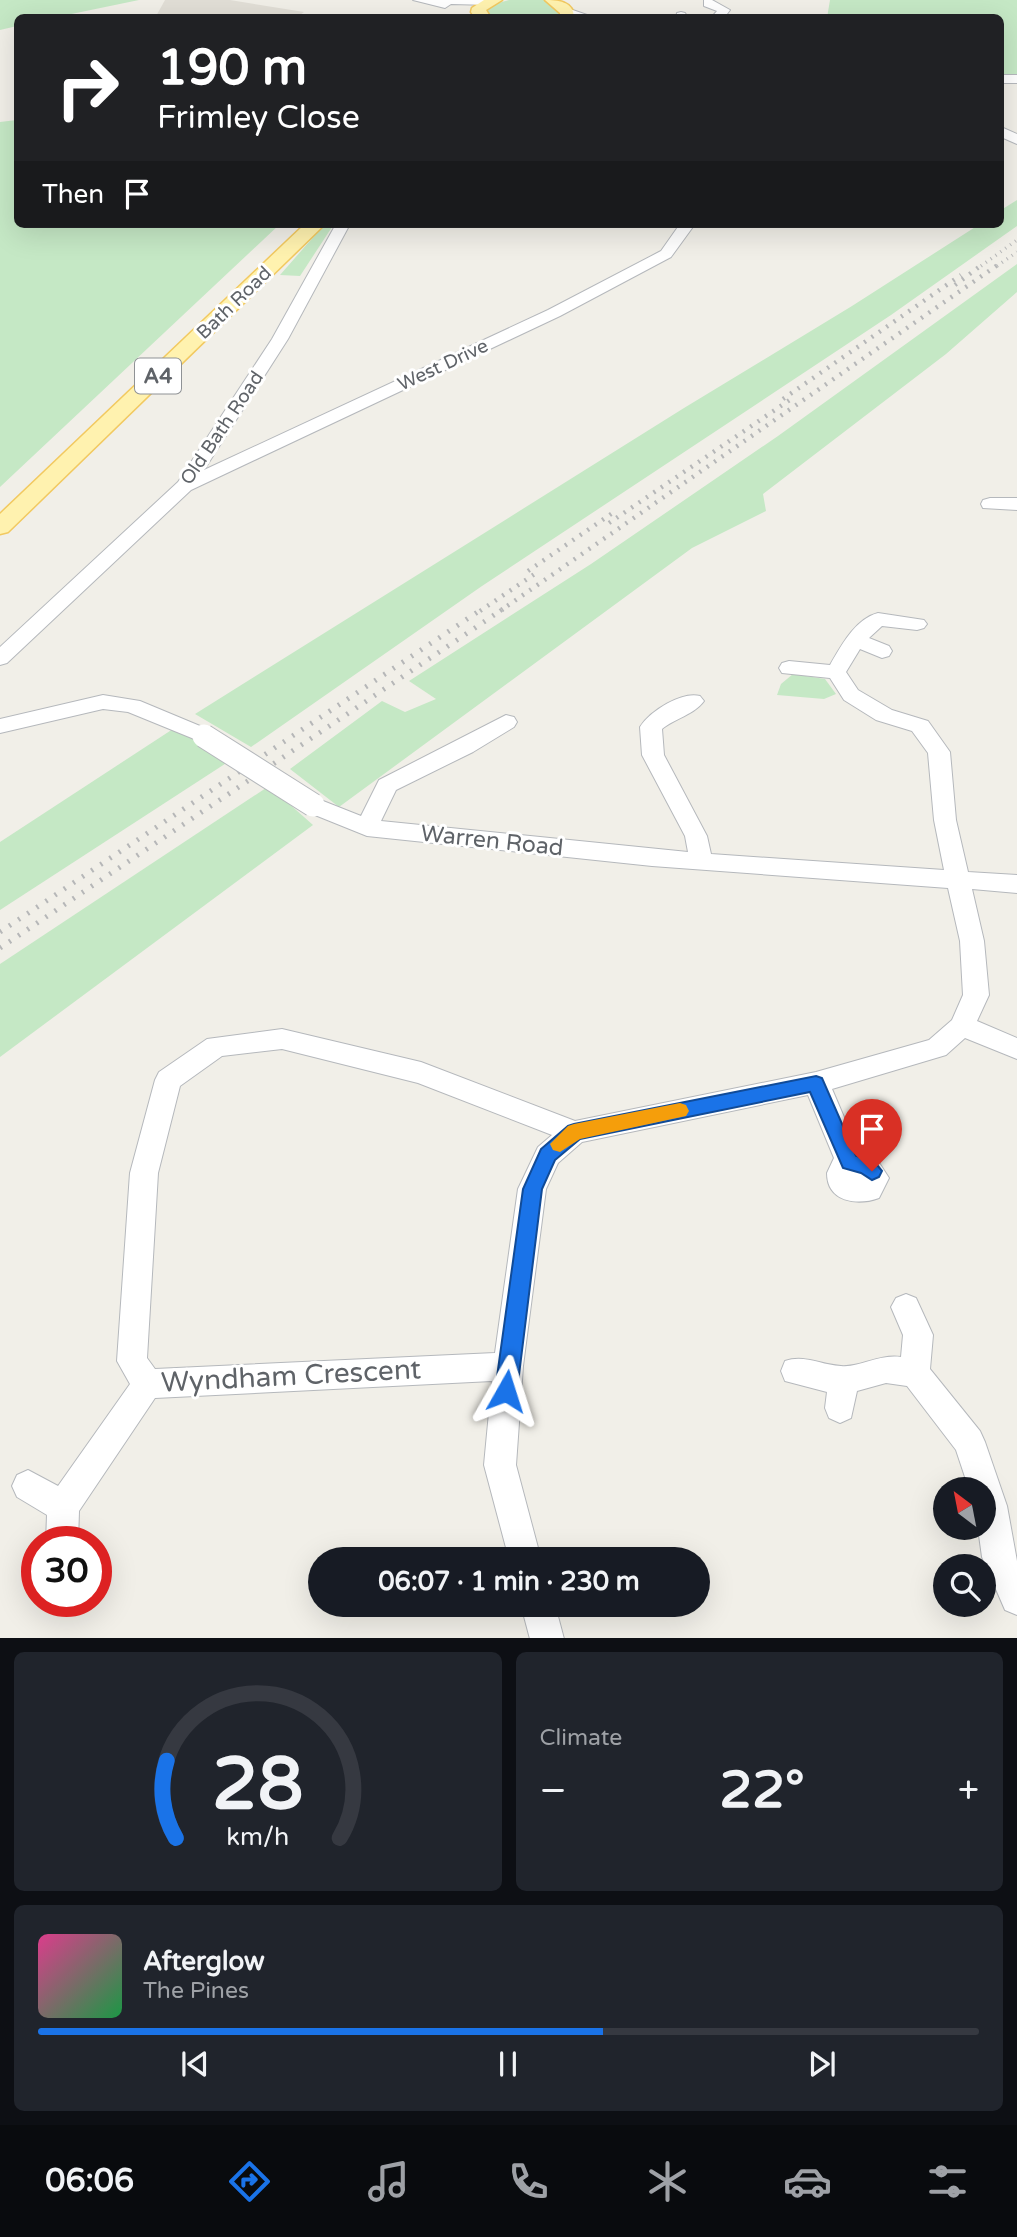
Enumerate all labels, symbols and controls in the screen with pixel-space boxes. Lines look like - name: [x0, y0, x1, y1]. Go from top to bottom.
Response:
- text: 190 m: [157, 39, 307, 98]
- icon: right: [42, 42, 133, 133]
- text: Frimley Close: [157, 99, 360, 137]
- icon: arrive: [118, 175, 156, 213]
- text: Then: [42, 179, 104, 210]
- street label: Bath Road: [192, 262, 276, 344]
- street label: West Drive: [394, 335, 492, 395]
- road number: A4: [135, 358, 181, 394]
- street label: Old Bath Road: [176, 367, 268, 489]
- street label: Warren Road: [419, 820, 565, 862]
- pin: [842, 1099, 902, 1171]
- icon: arrive: [853, 1110, 891, 1148]
- street label: Wyndham Crescent: [160, 1352, 422, 1400]
- position arrow: [469, 1354, 543, 1428]
- north arrow: [933, 1477, 996, 1540]
- map controls: [933, 1477, 996, 1617]
- speed limit sign: 30: [21, 1526, 112, 1617]
- button: search: [933, 1554, 996, 1617]
- text: 06:07 · 1 min · 230 m: [378, 1566, 640, 1597]
- text: Climate: [540, 1724, 622, 1752]
- text: 28: [212, 1741, 303, 1829]
- text: 22°: [720, 1759, 805, 1822]
- text: −: [540, 1768, 567, 1814]
- text: +: [958, 1768, 979, 1814]
- text: km/h: [226, 1821, 289, 1851]
- text: Afterglow: [143, 1946, 265, 1977]
- text: The Pines: [143, 1977, 249, 2005]
- icon: previous: [176, 2045, 214, 2083]
- icon: pause: [489, 2045, 527, 2083]
- icon: next: [803, 2045, 841, 2083]
- icon: directions: [225, 2157, 274, 2206]
- icon: music: [364, 2157, 413, 2206]
- icon: phone: [504, 2157, 553, 2206]
- icon: climate: [643, 2157, 692, 2206]
- icon: car: [783, 2157, 832, 2206]
- icon: filters: [923, 2157, 972, 2206]
- text: 06:06: [45, 2162, 134, 2200]

